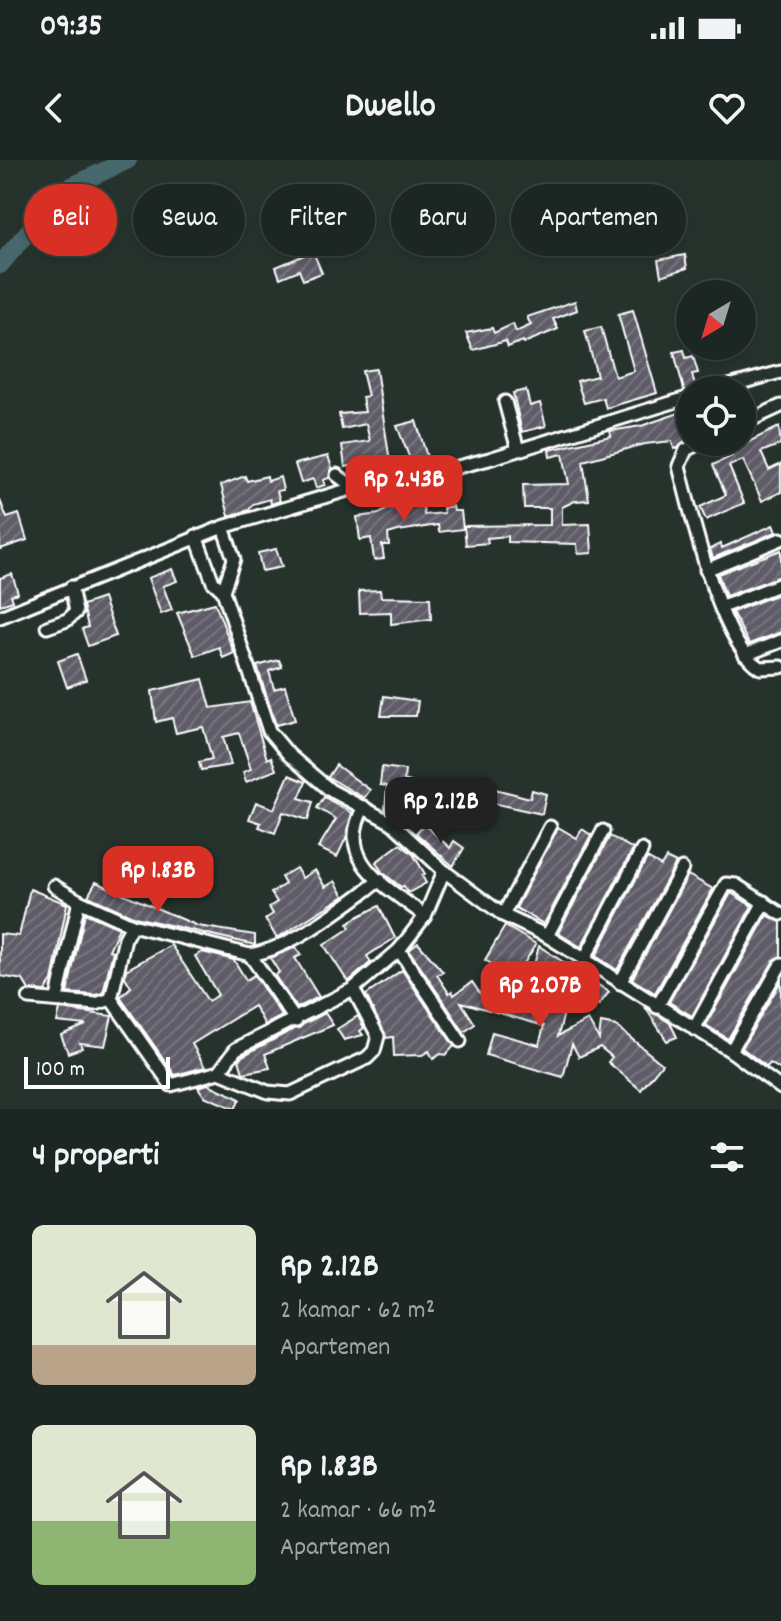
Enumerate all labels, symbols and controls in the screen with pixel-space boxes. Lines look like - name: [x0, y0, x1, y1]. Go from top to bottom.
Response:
- text: 09:35: [40, 7, 102, 50]
- text: Dwello: [345, 82, 436, 134]
- icon: back: [32, 86, 76, 130]
- icon: heart: [705, 86, 749, 130]
- chip: Beli: [24, 184, 117, 256]
- chip: Sewa: [133, 184, 245, 256]
- chip: Filter: [261, 184, 375, 256]
- chip: Baru: [391, 184, 495, 256]
- chip: Apartemen: [511, 184, 686, 256]
- north arrow: [676, 280, 756, 360]
- map controls: [676, 280, 756, 456]
- button: locate: [676, 376, 756, 456]
- pin: Rp 2.43B: [321, 455, 487, 523]
- text: Rp 2.43B: [364, 462, 444, 499]
- pin: Rp 2.12B: [358, 777, 524, 845]
- text: Rp 2.12B: [403, 784, 479, 821]
- pin: Rp 1.83B: [75, 846, 241, 914]
- text: Rp 1.83B: [121, 853, 195, 890]
- pin: Rp 2.07B: [457, 961, 623, 1029]
- text: Rp 2.07B: [499, 968, 581, 1005]
- scale bar: [24, 1053, 170, 1089]
- text: 100 m: [36, 1055, 85, 1086]
- text: 4 properti: [32, 1133, 159, 1182]
- icon: filters: [705, 1135, 749, 1179]
- text: Rp 2.12B: [280, 1244, 379, 1293]
- icon: home: [96, 1257, 192, 1353]
- text: 2 kamar · 62 m²: [280, 1293, 435, 1330]
- text: Apartemen: [280, 1330, 390, 1367]
- text: Rp 1.83B: [280, 1444, 378, 1493]
- icon: home: [96, 1457, 192, 1553]
- text: 2 kamar · 66 m²: [280, 1493, 437, 1530]
- text: Apartemen: [280, 1530, 390, 1567]

